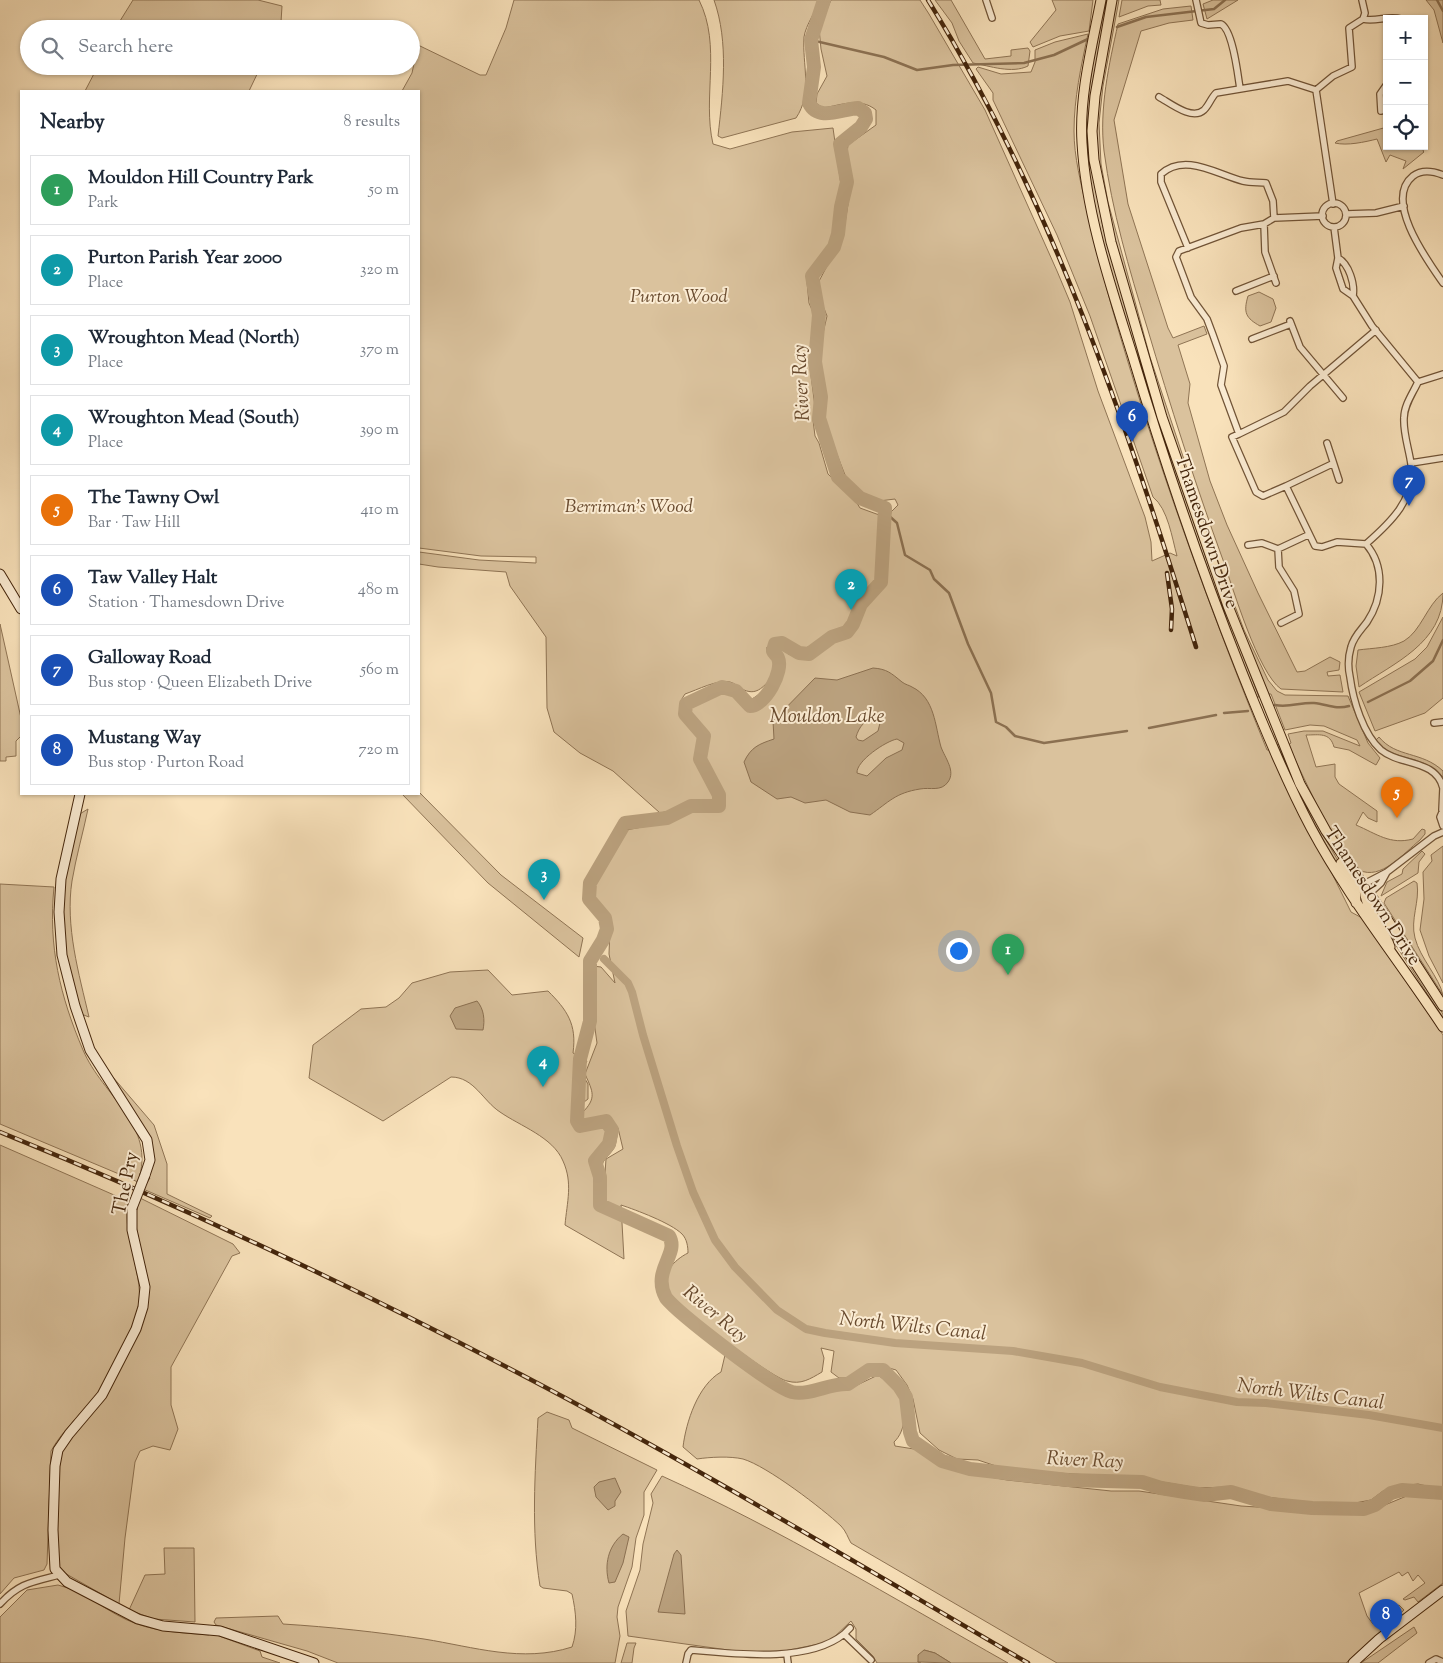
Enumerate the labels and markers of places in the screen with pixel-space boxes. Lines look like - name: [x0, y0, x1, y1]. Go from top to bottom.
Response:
- pin: 6: [1116, 401, 1148, 442]
- pin: 7: [1393, 465, 1425, 506]
- pin: 2: [835, 569, 867, 610]
- pin: 5: [1381, 777, 1413, 818]
- pin: 3: [528, 859, 560, 900]
- pin: 1: [992, 934, 1024, 975]
- pin: 4: [527, 1046, 559, 1087]
- pin: 8: [1370, 1599, 1402, 1640]

